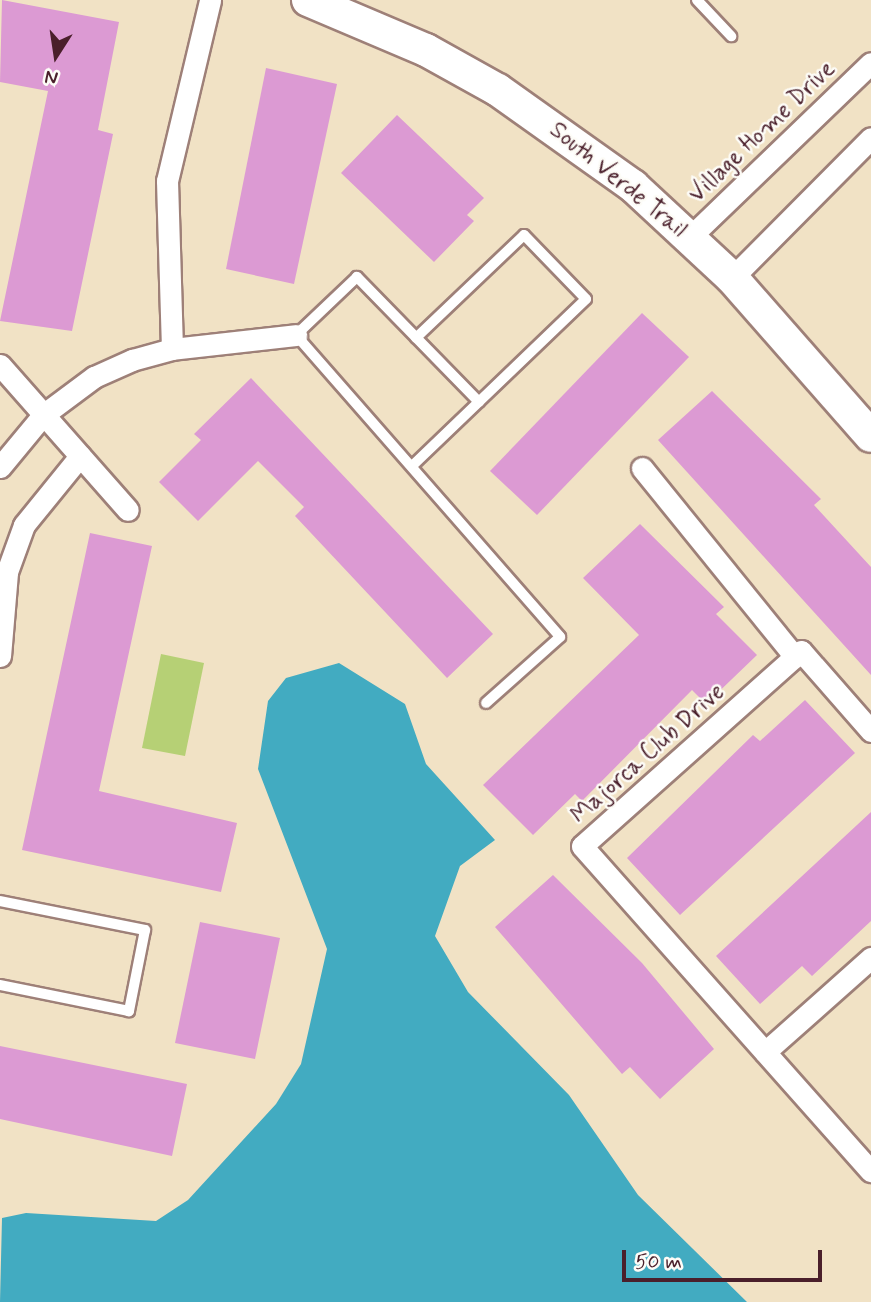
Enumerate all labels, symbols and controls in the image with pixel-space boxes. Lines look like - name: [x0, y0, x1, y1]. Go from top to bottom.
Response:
- north arrow: [21, 21, 91, 91]
- street label: Village Home Drive: [683, 55, 841, 209]
- text: N: [43, 63, 60, 91]
- street label: South Verde Trail: [544, 116, 692, 244]
- street label: Majorca Club Drive: [564, 676, 732, 832]
- scale bar: [626, 1236, 826, 1280]
- text: 50 m: [635, 1248, 682, 1276]

